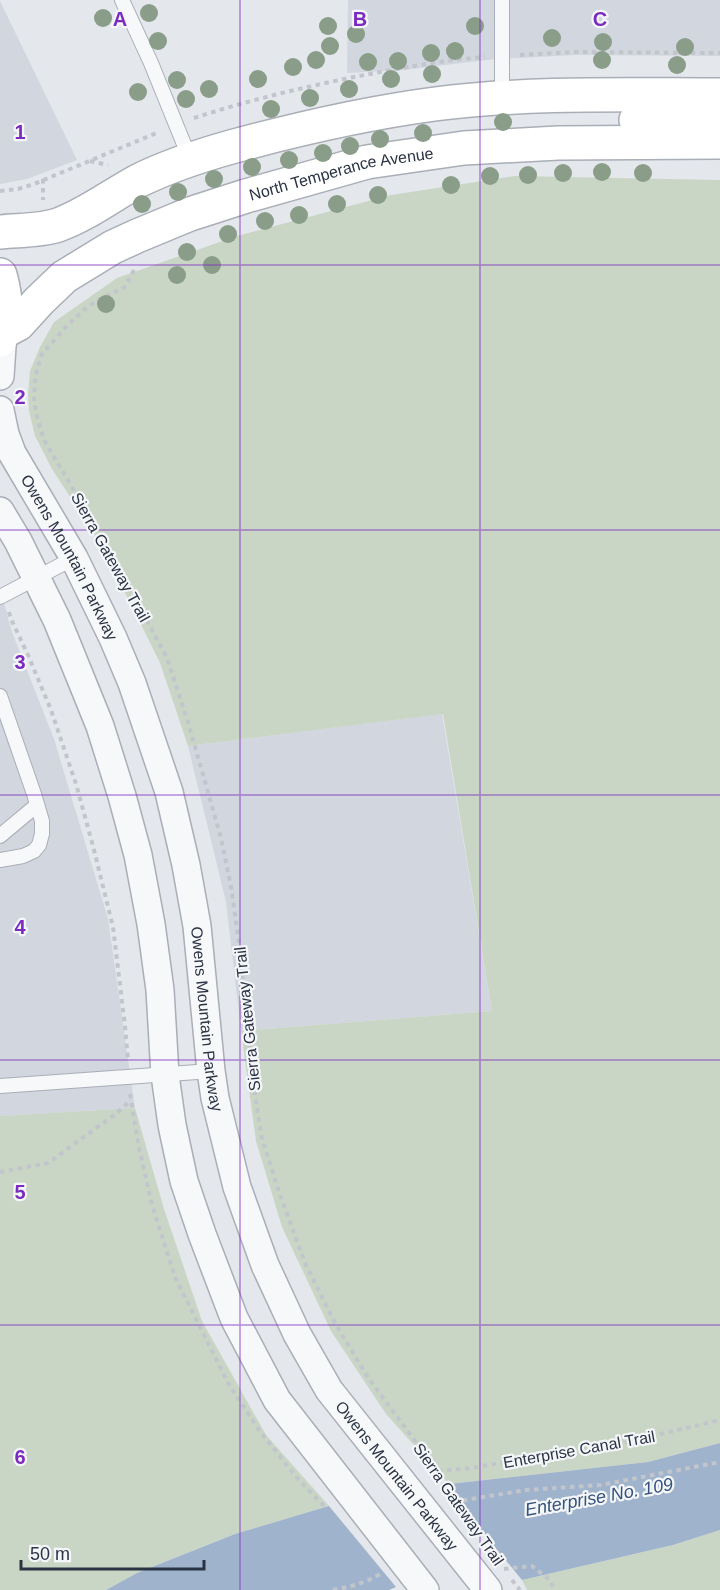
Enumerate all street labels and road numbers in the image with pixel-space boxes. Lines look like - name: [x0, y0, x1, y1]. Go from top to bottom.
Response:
- street label: North Temperance Avenue: [247, 145, 435, 204]
- street label: Owens Mountain Parkway: [18, 472, 121, 643]
- street label: Sierra Gateway Trail: [68, 490, 153, 625]
- street label: Owens Mountain Parkway: [188, 926, 226, 1113]
- street label: Sierra Gateway Trail: [231, 946, 264, 1092]
- street label: Owens Mountain Parkway: [332, 1398, 461, 1554]
- street label: Enterprise Canal Trail: [502, 1428, 656, 1471]
- street label: Sierra Gateway Trail: [410, 1440, 507, 1569]

